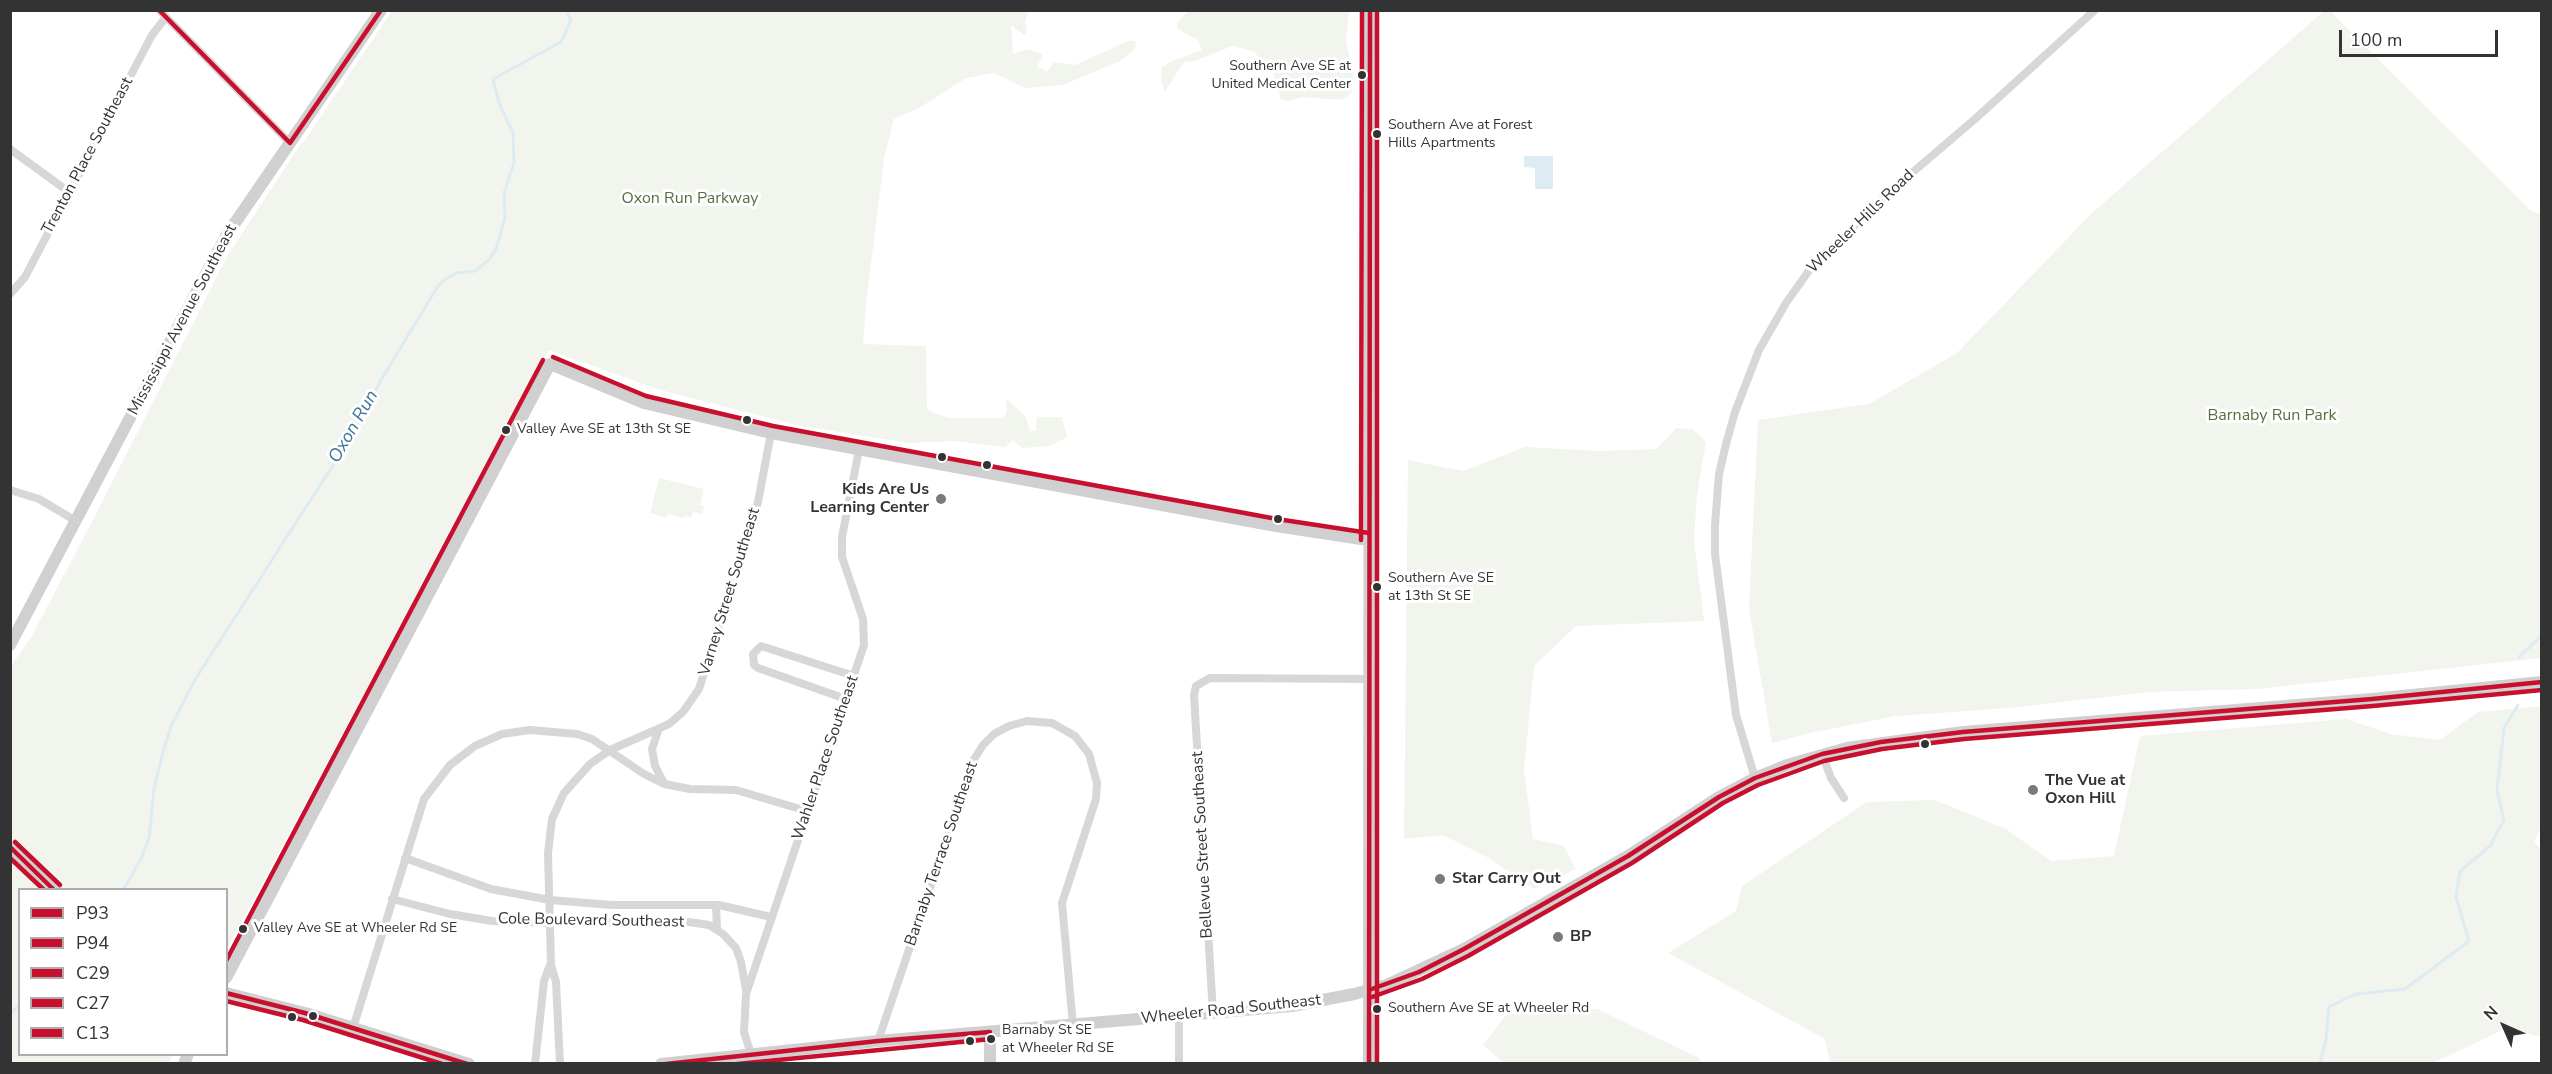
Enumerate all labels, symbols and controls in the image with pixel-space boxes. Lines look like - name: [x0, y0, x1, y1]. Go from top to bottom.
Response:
- scale bar: [2342, 18, 2501, 56]
- text: 100 m: [2350, 28, 2402, 52]
- place label: Southern Ave SE at United Medical Center: [1212, 59, 1351, 92]
- marker: Southern Ave SE at United Medical Center: [1356, 69, 1368, 81]
- street label: Trenton Place Southeast: [38, 74, 138, 238]
- place label: Southern Ave at Forest Hills Apartments: [1388, 118, 1532, 150]
- marker: Southern Ave at Forest Hills Apartments: [1371, 128, 1383, 140]
- street label: Wheeler Hills Road: [1804, 166, 1918, 278]
- park label: Oxon Run Parkway: [621, 189, 759, 209]
- street label: Mississippi Avenue Southeast: [124, 221, 242, 419]
- water label: Oxon Run: [325, 387, 383, 467]
- park label: Barnaby Run Park: [2208, 406, 2336, 426]
- unlabelled marker: [741, 414, 753, 426]
- place label: Valley Ave SE at 13th St SE: [517, 422, 691, 438]
- marker: Valley Ave SE at 13th St SE: [500, 424, 512, 436]
- unlabelled marker: [936, 451, 948, 463]
- unlabelled marker: [981, 459, 993, 471]
- place label: Kids Are Us Learning Center: [810, 480, 929, 518]
- marker: Kids Are Us Learning Center: [934, 492, 948, 506]
- street label: Varney Street Southeast: [695, 506, 765, 678]
- unlabelled marker: [1272, 513, 1284, 525]
- place label: Southern Ave SE at 13th St SE: [1388, 571, 1494, 604]
- marker: Southern Ave SE at 13th St SE: [1371, 581, 1383, 593]
- street label: Wahler Place Southeast: [789, 673, 863, 843]
- unlabelled marker: [1919, 738, 1931, 750]
- street label: Bellevue Street Southeast: [1189, 751, 1217, 939]
- street label: Barnaby Terrace Southeast: [901, 759, 983, 949]
- place label: The Vue at Oxon Hill: [2045, 771, 2125, 809]
- marker: The Vue at Oxon Hill: [2026, 783, 2040, 797]
- place label: Star Carry Out: [1452, 869, 1561, 889]
- marker: Star Carry Out: [1433, 872, 1447, 886]
- legend: [18, 888, 228, 1056]
- text: P93: [76, 901, 109, 925]
- street label: Cole Boulevard Southeast: [498, 910, 684, 932]
- place label: Valley Ave SE at Wheeler Rd SE: [254, 921, 457, 937]
- marker: Valley Ave SE at Wheeler Rd SE: [237, 923, 249, 935]
- place label: BP: [1570, 927, 1591, 947]
- marker: BP: [1551, 930, 1565, 944]
- text: P94: [76, 931, 109, 955]
- text: C29: [76, 961, 110, 985]
- text: C27: [76, 991, 110, 1015]
- street label: Wheeler Road Southeast: [1140, 991, 1322, 1029]
- north arrow: [2474, 996, 2534, 1056]
- place label: Southern Ave SE at Wheeler Rd: [1388, 1001, 1589, 1017]
- text: N: [2479, 1001, 2503, 1025]
- marker: Southern Ave SE at Wheeler Rd: [1371, 1003, 1383, 1015]
- unlabelled marker: [307, 1010, 319, 1022]
- unlabelled marker: [286, 1011, 298, 1023]
- text: C13: [76, 1021, 110, 1045]
- place label: Barnaby St SE at Wheeler Rd SE: [1002, 1023, 1114, 1056]
- marker: Barnaby St SE at Wheeler Rd SE: [985, 1033, 997, 1045]
- unlabelled marker: [964, 1035, 976, 1047]

